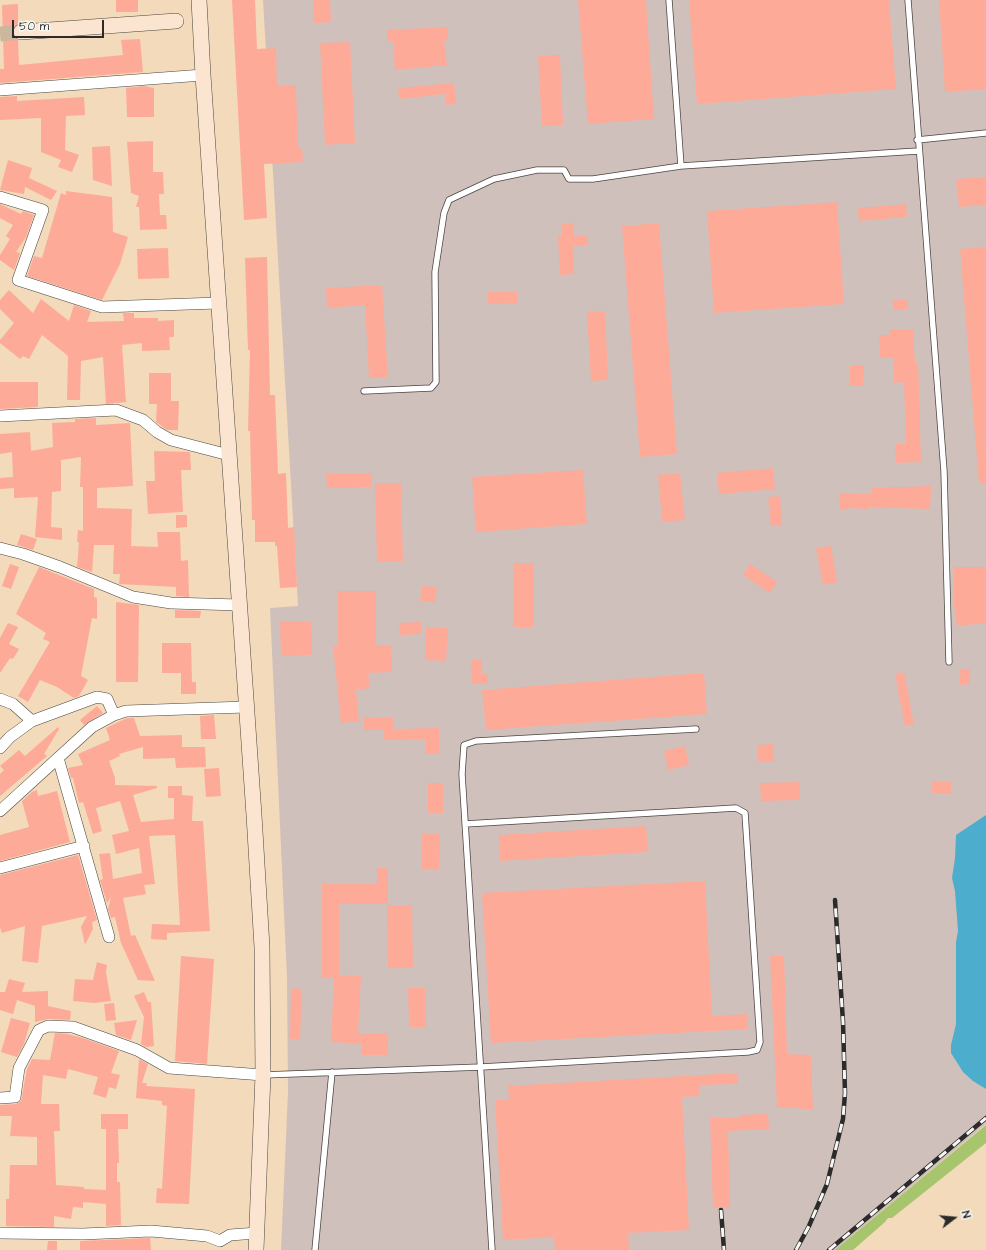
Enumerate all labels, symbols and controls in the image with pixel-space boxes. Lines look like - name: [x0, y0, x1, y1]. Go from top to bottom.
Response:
- scale bar: [14, 12, 106, 38]
- text: 50 m: [19, 18, 49, 35]
- north arrow: [934, 1198, 974, 1238]
- text: N: [958, 1209, 974, 1220]

